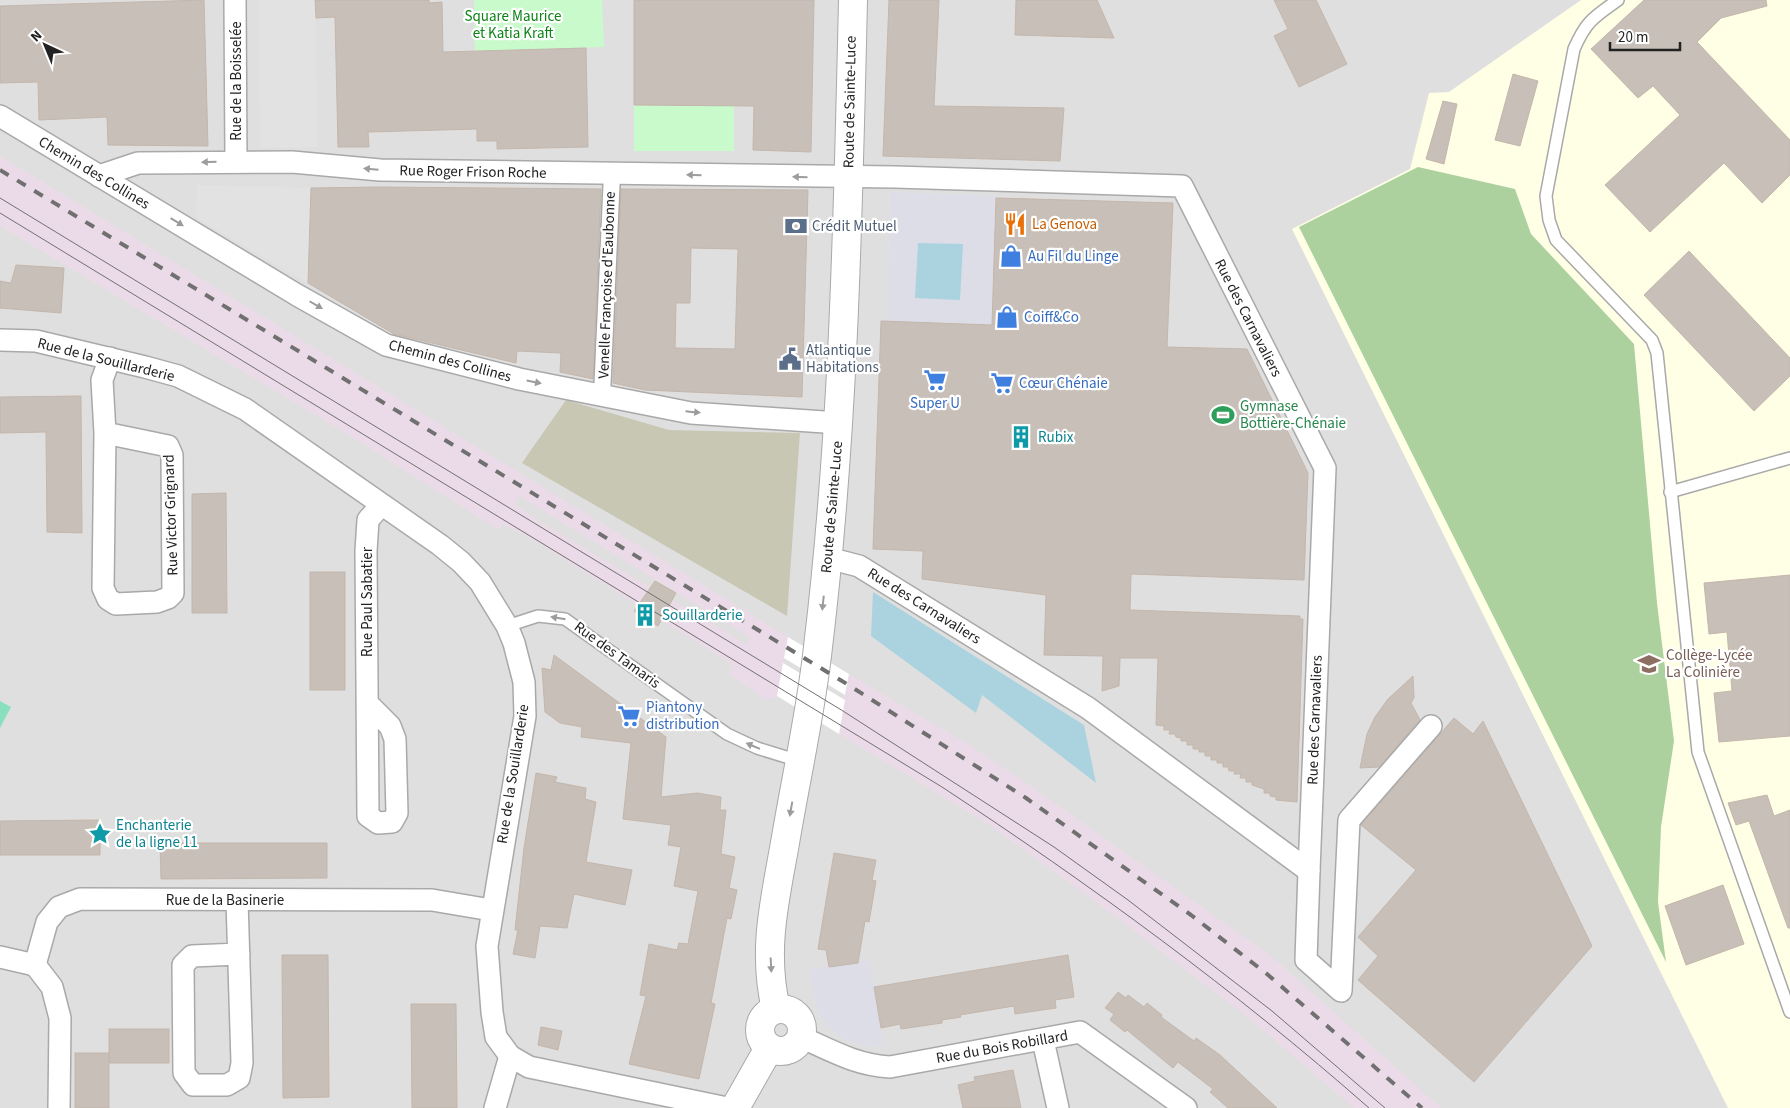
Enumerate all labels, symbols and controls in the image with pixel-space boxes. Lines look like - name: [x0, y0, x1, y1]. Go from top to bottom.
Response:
- park label: Square Maurice et Katia Kraft: [464, 6, 562, 44]
- north arrow: [20, 20, 70, 70]
- scale bar: [1610, 20, 1680, 52]
- street label: Rue de la Boisselée: [226, 21, 247, 141]
- text: N: [26, 26, 47, 47]
- text: 20 m: [1618, 27, 1648, 48]
- street label: Route de Sainte-Luce: [838, 36, 862, 168]
- street label: Chemin des Collines: [34, 131, 154, 215]
- one-way arrow: [201, 158, 217, 166]
- street label: Rue Roger Frison Roche: [399, 160, 547, 184]
- one-way arrow: [363, 165, 379, 173]
- one-way arrow: [686, 171, 702, 179]
- one-way arrow: [792, 173, 808, 181]
- street label: Venelle Françoise d'Eaubonne: [593, 191, 621, 379]
- restaurant icon: La Genova: [1002, 211, 1028, 237]
- bank icon: Crédit Mutuel: [783, 213, 809, 239]
- place label: La Genova: [1032, 214, 1097, 235]
- place label: Crédit Mutuel: [812, 216, 897, 237]
- one-way arrow: [170, 218, 183, 227]
- shop icon: Au Fil du Linge: [998, 243, 1024, 269]
- place label: Au Fil du Linge: [1028, 246, 1119, 267]
- street label: Rue des Carnavaliers: [1209, 255, 1287, 381]
- one-way arrow: [310, 301, 323, 310]
- shop icon: Coiff&Co: [994, 304, 1020, 330]
- place label: Coiff&Co: [1024, 307, 1079, 328]
- street label: Rue de la Souillarderie: [35, 333, 177, 387]
- street label: Chemin des Collines: [386, 334, 514, 388]
- place label: Atlantique Habitations: [806, 340, 879, 378]
- public building icon: Atlantique Habitations: [777, 346, 803, 372]
- supermarket icon: Super U: [922, 367, 948, 393]
- supermarket icon: Cœur Chénaie: [989, 370, 1015, 396]
- place label: Cœur Chénaie: [1019, 373, 1108, 394]
- one-way arrow: [526, 378, 541, 386]
- place label: Super U: [910, 393, 960, 414]
- place label: Gymnase Bottière-Chénaie: [1240, 396, 1346, 434]
- sports icon: Gymnase Bottière-Chénaie: [1210, 402, 1236, 428]
- one-way arrow: [686, 408, 702, 416]
- building icon: Rubix: [1008, 424, 1034, 450]
- place label: Rubix: [1038, 427, 1074, 448]
- street label: Route de Sainte-Luce: [816, 440, 848, 574]
- street label: Rue Victor Grignard: [158, 454, 184, 576]
- street label: Rue Paul Sabatier: [357, 546, 378, 657]
- street label: Rue des Carnavaliers: [863, 563, 985, 649]
- one-way arrow: [819, 596, 827, 612]
- building icon: Souillarderie: [632, 602, 658, 628]
- place label: Souillarderie: [662, 605, 742, 626]
- one-way arrow: [550, 614, 566, 622]
- street label: Rue des Tamaris: [570, 617, 664, 693]
- place label: Collège-Lycée La Colinière: [1666, 645, 1752, 683]
- school or university icon: Collège-Lycée La Colinière: [1636, 651, 1662, 677]
- street label: Rue des Carnavaliers: [1302, 655, 1328, 785]
- place label: Piantony distribution: [646, 697, 720, 735]
- street label: Rue de la Souillarderie: [492, 703, 534, 845]
- supermarket icon: Piantony distribution: [616, 703, 642, 729]
- one-way arrow: [746, 742, 760, 750]
- one-way arrow: [786, 802, 794, 818]
- place label: Enchanterie de la ligne 11: [116, 815, 198, 853]
- place icon: Enchanterie de la ligne 11: [87, 821, 113, 847]
- street label: Rue de la Basinerie: [166, 890, 284, 911]
- one-way arrow: [767, 958, 775, 974]
- street label: Rue du Bois Robillard: [934, 1025, 1070, 1069]

